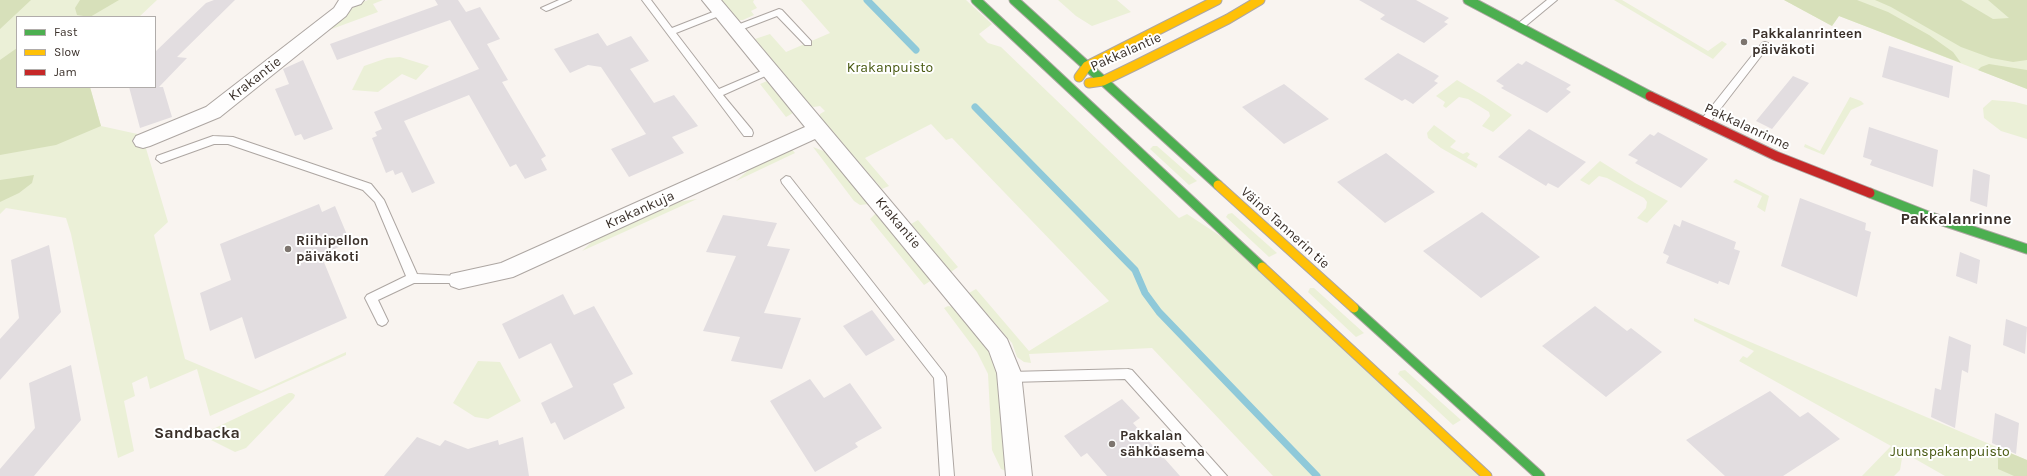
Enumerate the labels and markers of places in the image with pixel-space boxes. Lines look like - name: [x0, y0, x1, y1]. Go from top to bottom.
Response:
- place label: Pakkalanrinteen päiväkoti: [1752, 26, 1862, 58]
- marker: Pakkalanrinteen päiväkoti: [1739, 37, 1749, 47]
- place label: Riihipellon päiväkoti: [296, 233, 369, 266]
- marker: Riihipellon päiväkoti: [283, 244, 293, 254]
- place label: Pakkalan sähköasema: [1120, 428, 1205, 460]
- marker: Pakkalan sähköasema: [1107, 439, 1117, 449]

